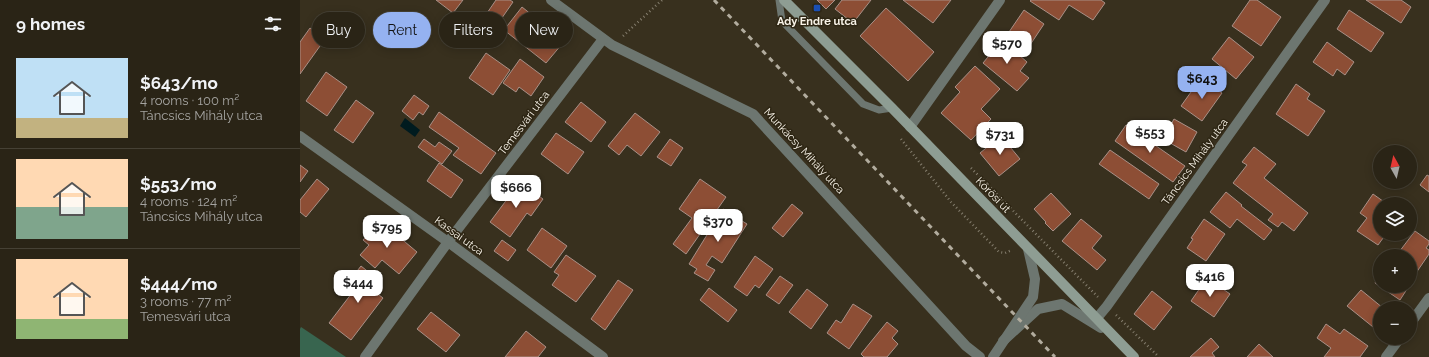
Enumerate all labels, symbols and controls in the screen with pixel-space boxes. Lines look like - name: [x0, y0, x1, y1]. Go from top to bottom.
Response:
- marker: Ady Endre utca: [812, 3, 822, 13]
- chip: Buy: [312, 12, 365, 48]
- chip: Rent: [373, 12, 431, 48]
- chip: Filters: [439, 12, 507, 48]
- chip: New: [515, 12, 573, 48]
- icon: filters: [262, 13, 284, 35]
- text: 9 homes: [16, 14, 85, 34]
- place label: Ady Endre utca: [777, 15, 857, 28]
- pin: $570: [983, 31, 1031, 65]
- text: $570: [992, 36, 1022, 51]
- pin: $643: [1178, 66, 1226, 100]
- text: $643: [1187, 71, 1217, 86]
- text: $643/mo: [140, 73, 218, 93]
- icon: home: [48, 74, 96, 122]
- street label: Temesvári utca: [496, 88, 552, 158]
- text: 4 rooms · 100 m²: [140, 93, 239, 108]
- street label: Munkácsy Mihály utca: [761, 106, 847, 196]
- text: Táncsics Mihály utca: [140, 108, 263, 123]
- street label: Táncsics Mihály utca: [1159, 116, 1231, 208]
- pin: $553: [1126, 120, 1174, 154]
- pin: $731: [976, 122, 1024, 156]
- text: $553: [1135, 125, 1165, 140]
- text: $731: [985, 127, 1015, 142]
- north arrow: [1373, 145, 1417, 189]
- map controls: [1373, 145, 1417, 345]
- text: $553/mo: [140, 174, 217, 194]
- icon: home: [48, 175, 96, 223]
- pin: $666: [492, 175, 540, 209]
- street label: Kőrösi út: [973, 175, 1013, 216]
- text: $666: [500, 180, 532, 195]
- text: 4 rooms · 124 m²: [140, 194, 237, 209]
- button: layers: [1373, 197, 1417, 241]
- text: Táncsics Mihály utca: [140, 209, 263, 224]
- pin: $370: [694, 209, 742, 243]
- street label: Kassai utca: [432, 214, 486, 258]
- text: $370: [703, 214, 733, 229]
- pin: $795: [363, 215, 411, 249]
- text: $795: [372, 220, 402, 235]
- button: +: [1373, 249, 1417, 293]
- pin: $416: [1186, 264, 1234, 298]
- text: $416: [1195, 269, 1225, 284]
- pin: $444: [334, 270, 382, 304]
- text: $444/mo: [140, 274, 217, 294]
- icon: home: [48, 275, 96, 323]
- text: $444: [343, 275, 373, 290]
- text: 3 rooms · 77 m²: [140, 294, 232, 309]
- button: −: [1373, 301, 1417, 345]
- text: Temesvári utca: [140, 309, 231, 324]

